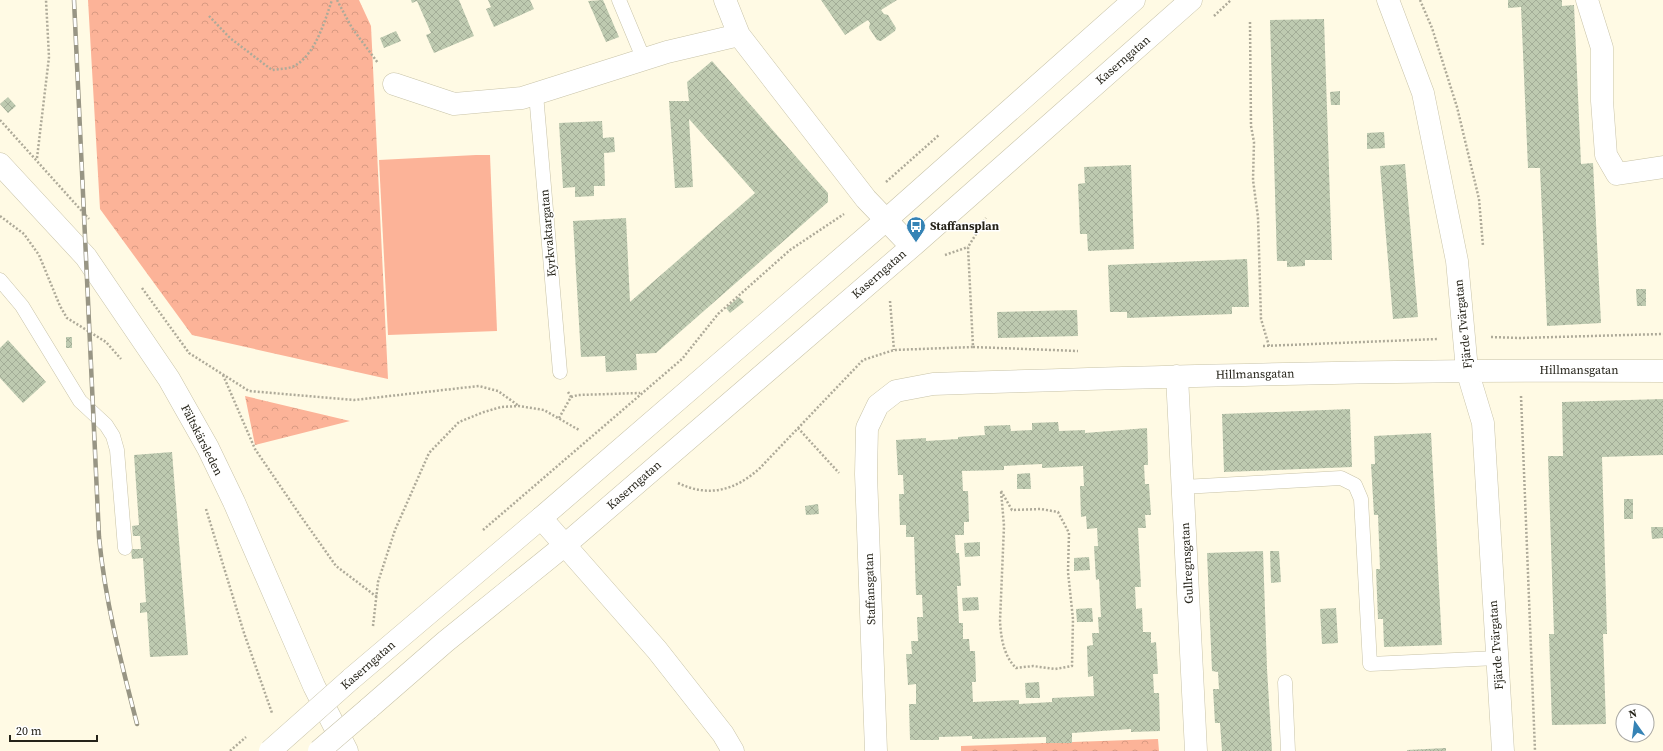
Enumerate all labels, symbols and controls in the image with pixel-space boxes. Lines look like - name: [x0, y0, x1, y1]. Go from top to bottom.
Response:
- street label: Kaserngatan: [1092, 32, 1154, 88]
- street label: Kyrkvaktargatan: [536, 189, 560, 277]
- bus stop icon: Staffansplan: [905, 215, 927, 243]
- place label: Staffansplan: [930, 218, 1000, 234]
- street label: Kaserngatan: [848, 246, 910, 302]
- street label: Fjärde Tvärgatan: [1450, 279, 1476, 369]
- street label: Hillmansgatan: [1540, 362, 1618, 378]
- street label: Hillmansgatan: [1215, 365, 1295, 383]
- street label: Fältskärsleden: [177, 402, 227, 478]
- street label: Kaserngatan: [603, 457, 665, 513]
- street label: Gullregnsgatan: [1177, 522, 1197, 604]
- street label: Staffansgatan: [861, 553, 879, 625]
- street label: Fjärde Tvärgatan: [1485, 600, 1507, 690]
- street label: Kaserngatan: [337, 637, 399, 693]
- north arrow: [1615, 703, 1655, 743]
- text: N: [1627, 706, 1638, 722]
- scale bar: [10, 717, 97, 743]
- text: 20 m: [16, 723, 42, 739]

